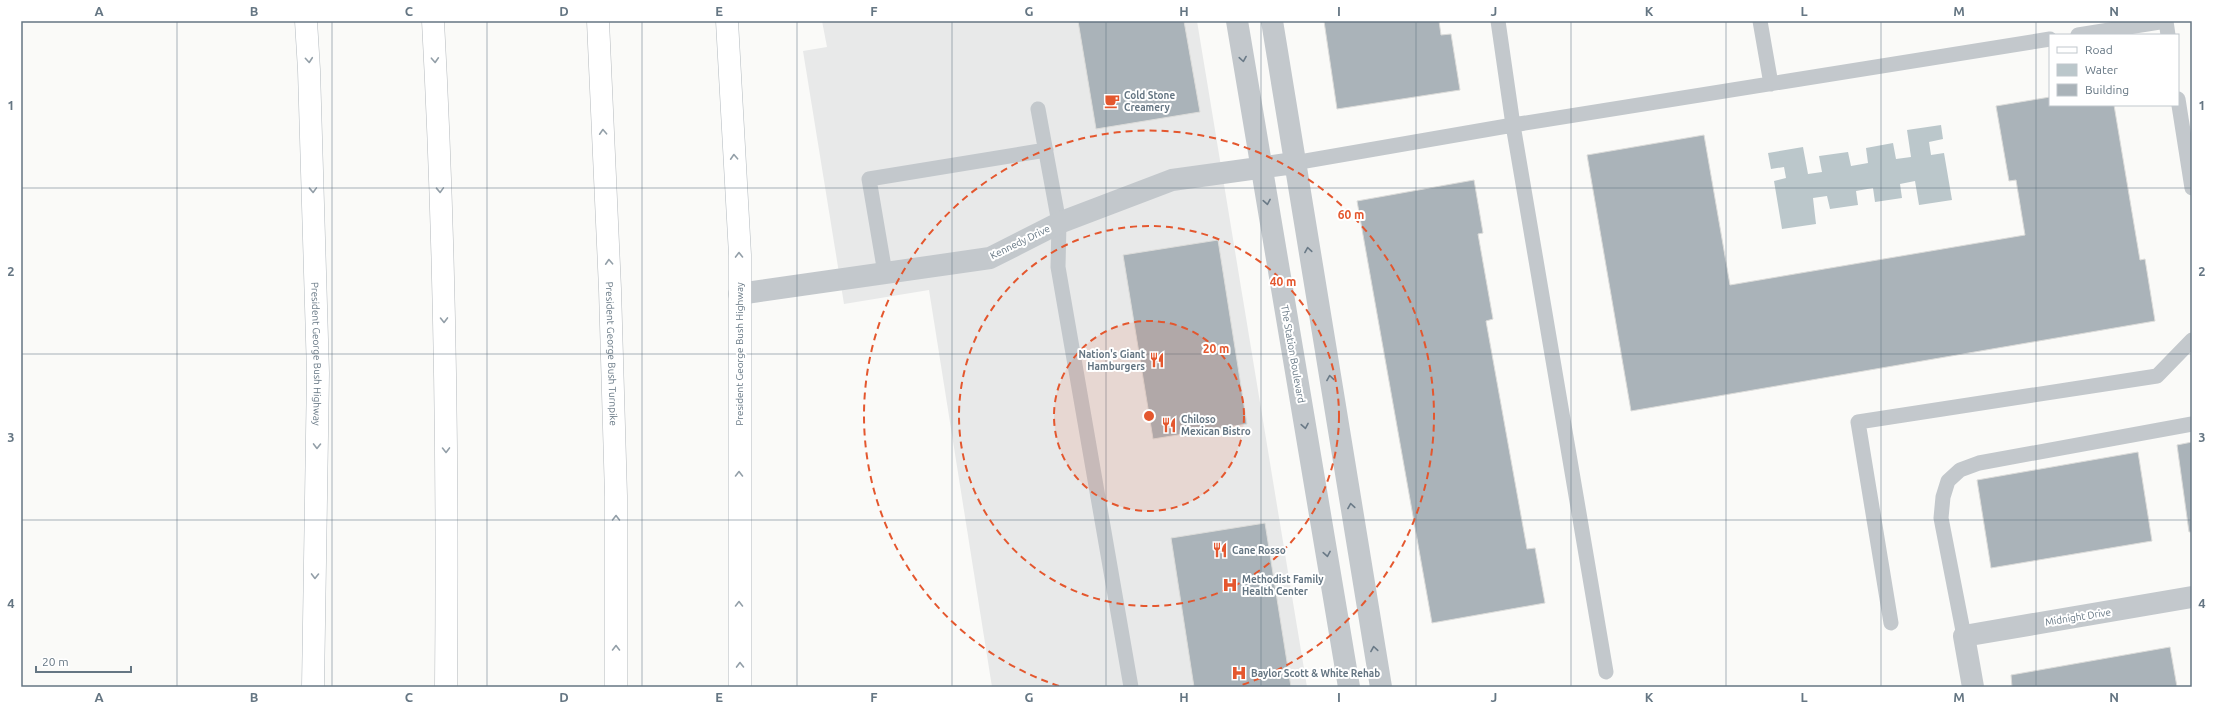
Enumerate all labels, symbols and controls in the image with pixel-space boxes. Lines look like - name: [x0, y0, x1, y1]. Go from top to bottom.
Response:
- text: A: [94, 4, 104, 18]
- text: B: [250, 4, 259, 18]
- text: C: [405, 4, 414, 18]
- text: D: [559, 4, 569, 18]
- text: E: [715, 4, 723, 18]
- text: F: [870, 4, 878, 18]
- text: G: [1025, 4, 1034, 18]
- text: H: [1179, 4, 1189, 18]
- text: I: [1337, 4, 1341, 18]
- text: J: [1491, 4, 1497, 18]
- text: K: [1645, 4, 1654, 18]
- text: L: [1800, 4, 1808, 18]
- text: M: [1953, 4, 1965, 18]
- text: N: [2109, 4, 2119, 18]
- legend: [2049, 34, 2179, 106]
- text: Road: [2085, 43, 2113, 56]
- one-way arrow: [1238, 56, 1247, 63]
- one-way arrow: [304, 57, 313, 63]
- one-way arrow: [431, 57, 440, 63]
- text: Water: [2085, 63, 2118, 76]
- text: Building: [2085, 83, 2129, 96]
- place label: Cold Stone Creamery: [1124, 90, 1175, 113]
- cafe icon: Cold Stone Creamery: [1103, 92, 1121, 110]
- text: 1: [7, 98, 15, 112]
- text: 1: [2198, 98, 2206, 112]
- one-way arrow: [599, 129, 607, 135]
- one-way arrow: [730, 154, 739, 160]
- one-way arrow: [309, 187, 317, 193]
- one-way arrow: [436, 187, 445, 193]
- one-way arrow: [1262, 198, 1271, 205]
- text: 60 m: [1338, 208, 1364, 221]
- street label: Kennedy Drive: [988, 223, 1052, 261]
- one-way arrow: [1305, 247, 1313, 253]
- one-way arrow: [735, 252, 743, 258]
- one-way arrow: [605, 259, 613, 265]
- text: 2: [7, 264, 15, 278]
- text: 2: [2198, 264, 2206, 278]
- text: 40 m: [1270, 275, 1296, 288]
- street label: President George Bush Turnpike: [604, 281, 619, 426]
- street label: President George Bush Highway: [310, 282, 324, 426]
- street label: President George Bush Highway: [734, 282, 745, 426]
- street label: The Station Boulevard: [1279, 304, 1307, 404]
- one-way arrow: [440, 317, 448, 323]
- text: 20 m: [1203, 342, 1229, 355]
- place label: Nation's Giant Hamburgers: [1078, 349, 1146, 372]
- restaurant icon: Nation's Giant Hamburgers: [1148, 351, 1166, 369]
- one-way arrow: [1326, 375, 1335, 381]
- centre of rings: [1142, 409, 1156, 423]
- place label: Chiloso Mexican Bistro: [1181, 414, 1251, 437]
- restaurant icon: Chiloso Mexican Bistro: [1160, 416, 1178, 434]
- one-way arrow: [1300, 423, 1309, 429]
- text: 3: [7, 430, 15, 444]
- text: 3: [2198, 430, 2206, 444]
- one-way arrow: [313, 443, 321, 449]
- one-way arrow: [442, 447, 450, 453]
- one-way arrow: [735, 471, 743, 477]
- one-way arrow: [1347, 503, 1356, 510]
- one-way arrow: [612, 515, 620, 521]
- restaurant icon: Cane Rosso: [1211, 541, 1229, 559]
- place label: Cane Rosso: [1232, 545, 1286, 556]
- one-way arrow: [1322, 551, 1331, 558]
- one-way arrow: [311, 573, 319, 579]
- place label: Methodist Family Health Center: [1242, 574, 1324, 597]
- hospital icon: Methodist Family Health Center: [1221, 576, 1239, 594]
- text: 4: [7, 596, 15, 610]
- text: 4: [2198, 596, 2206, 610]
- one-way arrow: [735, 601, 743, 607]
- street label: Midnight Drive: [2044, 606, 2112, 628]
- one-way arrow: [612, 645, 620, 651]
- one-way arrow: [1371, 645, 1379, 652]
- scale bar: [36, 648, 131, 674]
- text: 20 m: [42, 655, 69, 668]
- one-way arrow: [736, 662, 744, 668]
- hospital icon: Baylor Scott & White Rehab: [1230, 664, 1248, 682]
- place label: Baylor Scott & White Rehab: [1251, 668, 1380, 679]
- text: A: [94, 690, 104, 704]
- text: B: [250, 690, 259, 704]
- text: C: [405, 690, 414, 704]
- text: D: [559, 690, 569, 704]
- text: E: [715, 690, 723, 704]
- text: F: [870, 690, 878, 704]
- text: G: [1025, 690, 1034, 704]
- text: H: [1179, 690, 1189, 704]
- text: I: [1337, 690, 1341, 704]
- text: J: [1491, 690, 1497, 704]
- text: K: [1645, 690, 1654, 704]
- text: L: [1800, 690, 1808, 704]
- text: M: [1953, 690, 1965, 704]
- text: N: [2109, 690, 2119, 704]

